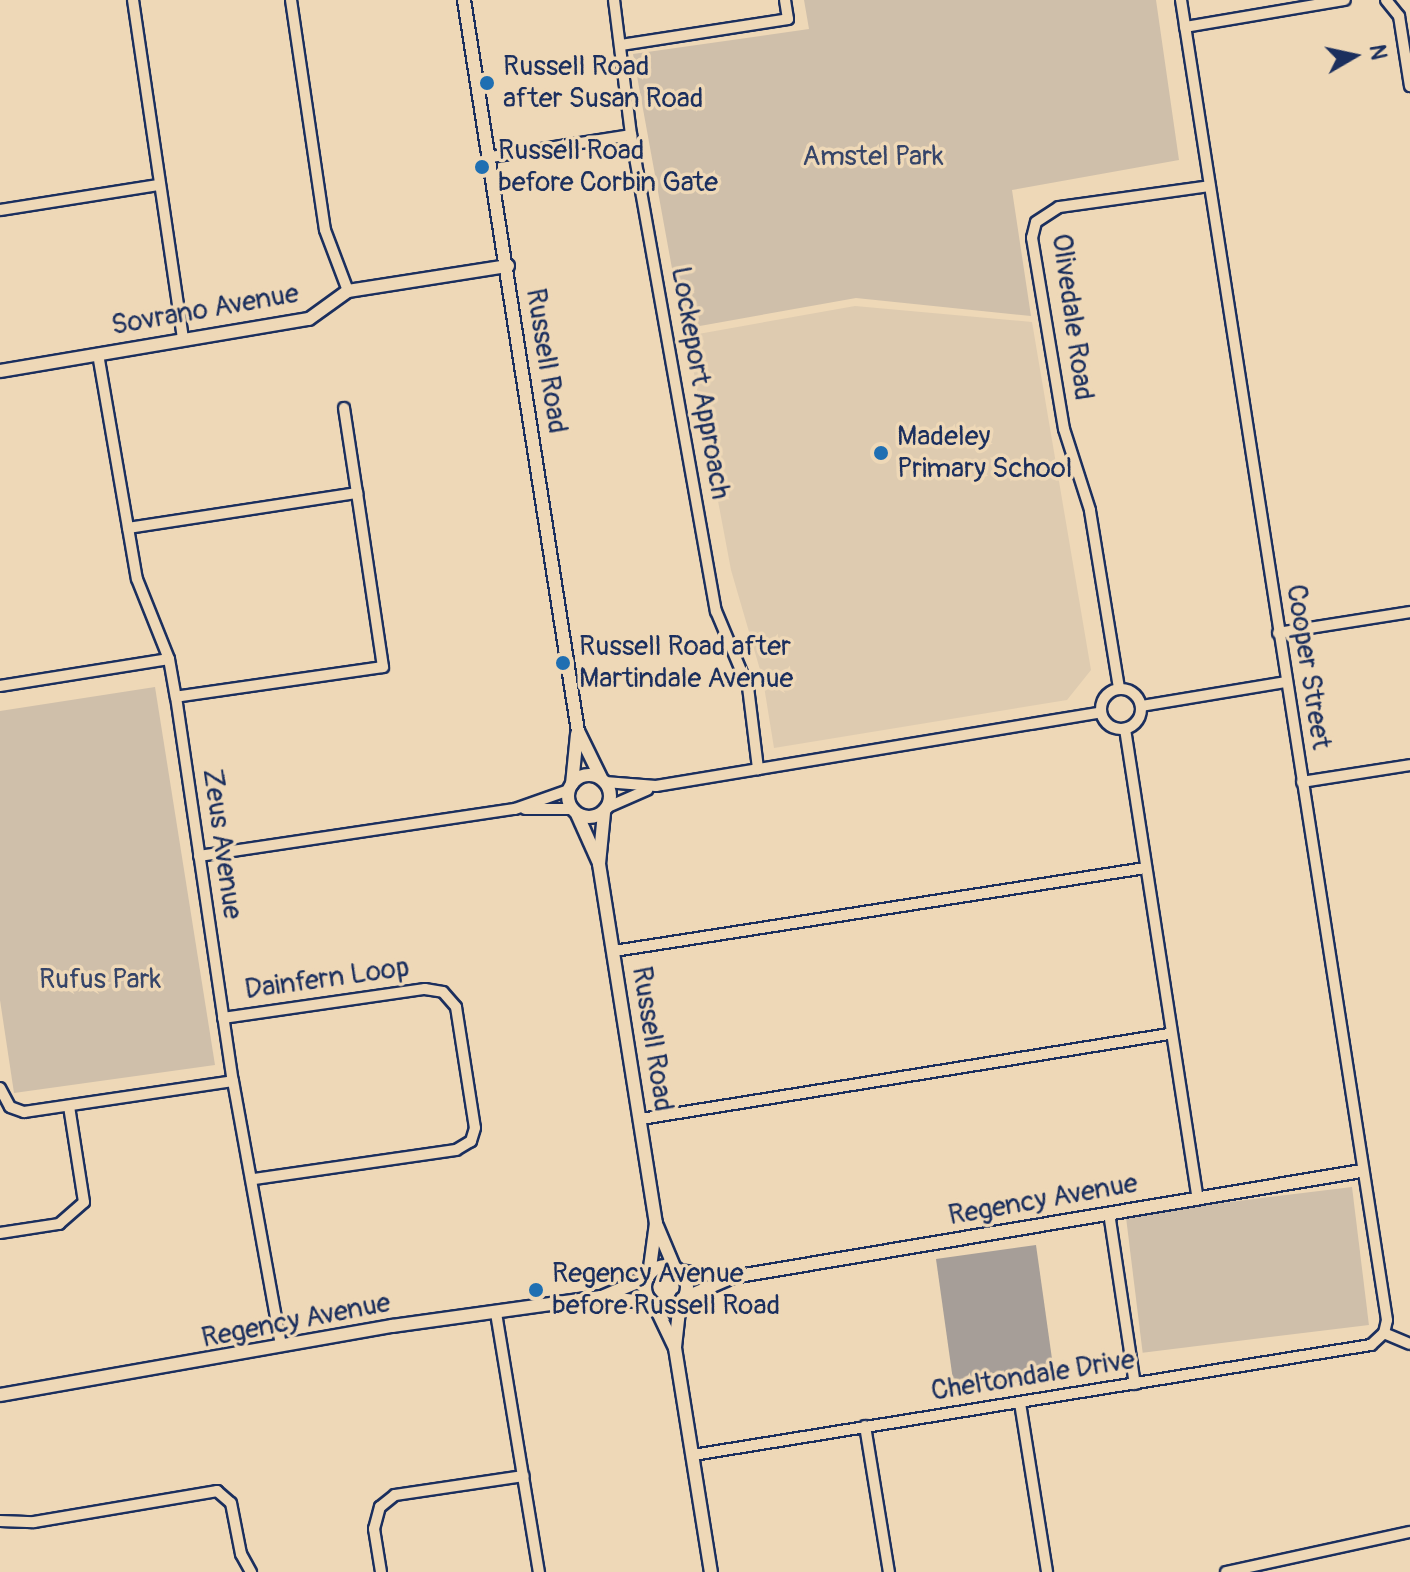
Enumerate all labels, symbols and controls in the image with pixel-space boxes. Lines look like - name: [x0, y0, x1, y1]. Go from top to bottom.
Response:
- north arrow: [1314, 16, 1394, 96]
- text: N: [1363, 43, 1393, 62]
- place label: Russell Road after Susan Road: [503, 50, 704, 116]
- marker: Russell Road after Susan Road: [478, 74, 496, 92]
- place label: Russell Road before Corbin Gate: [498, 134, 718, 200]
- park label: Amstel Park: [802, 140, 944, 174]
- marker: Russell Road before Corbin Gate: [473, 158, 491, 176]
- street label: Olivedale Road: [1044, 232, 1100, 402]
- street label: Lockeport Approach: [663, 264, 737, 502]
- street label: Sovrano Avenue: [109, 277, 301, 343]
- street label: Russell Road: [518, 286, 574, 436]
- place label: Madeley Primary School: [897, 420, 1073, 486]
- marker: Madeley Primary School: [872, 444, 890, 462]
- street label: Cooper Street: [1278, 582, 1338, 752]
- place label: Russell Road after Martindale Avenue: [579, 630, 793, 696]
- marker: Russell Road after Martindale Avenue: [554, 654, 572, 672]
- street label: Zeus Avenue: [195, 767, 249, 921]
- street label: Dainfern Loop: [243, 951, 411, 1007]
- park label: Rufus Park: [39, 963, 161, 997]
- street label: Russell Road: [624, 964, 680, 1114]
- street label: Regency Avenue: [946, 1167, 1140, 1233]
- place label: Regency Avenue before Russell Road: [552, 1257, 780, 1323]
- marker: Regency Avenue before Russell Road: [527, 1281, 545, 1299]
- street label: Regency Avenue: [199, 1286, 393, 1356]
- street label: Cheltondale Drive: [929, 1343, 1137, 1409]

